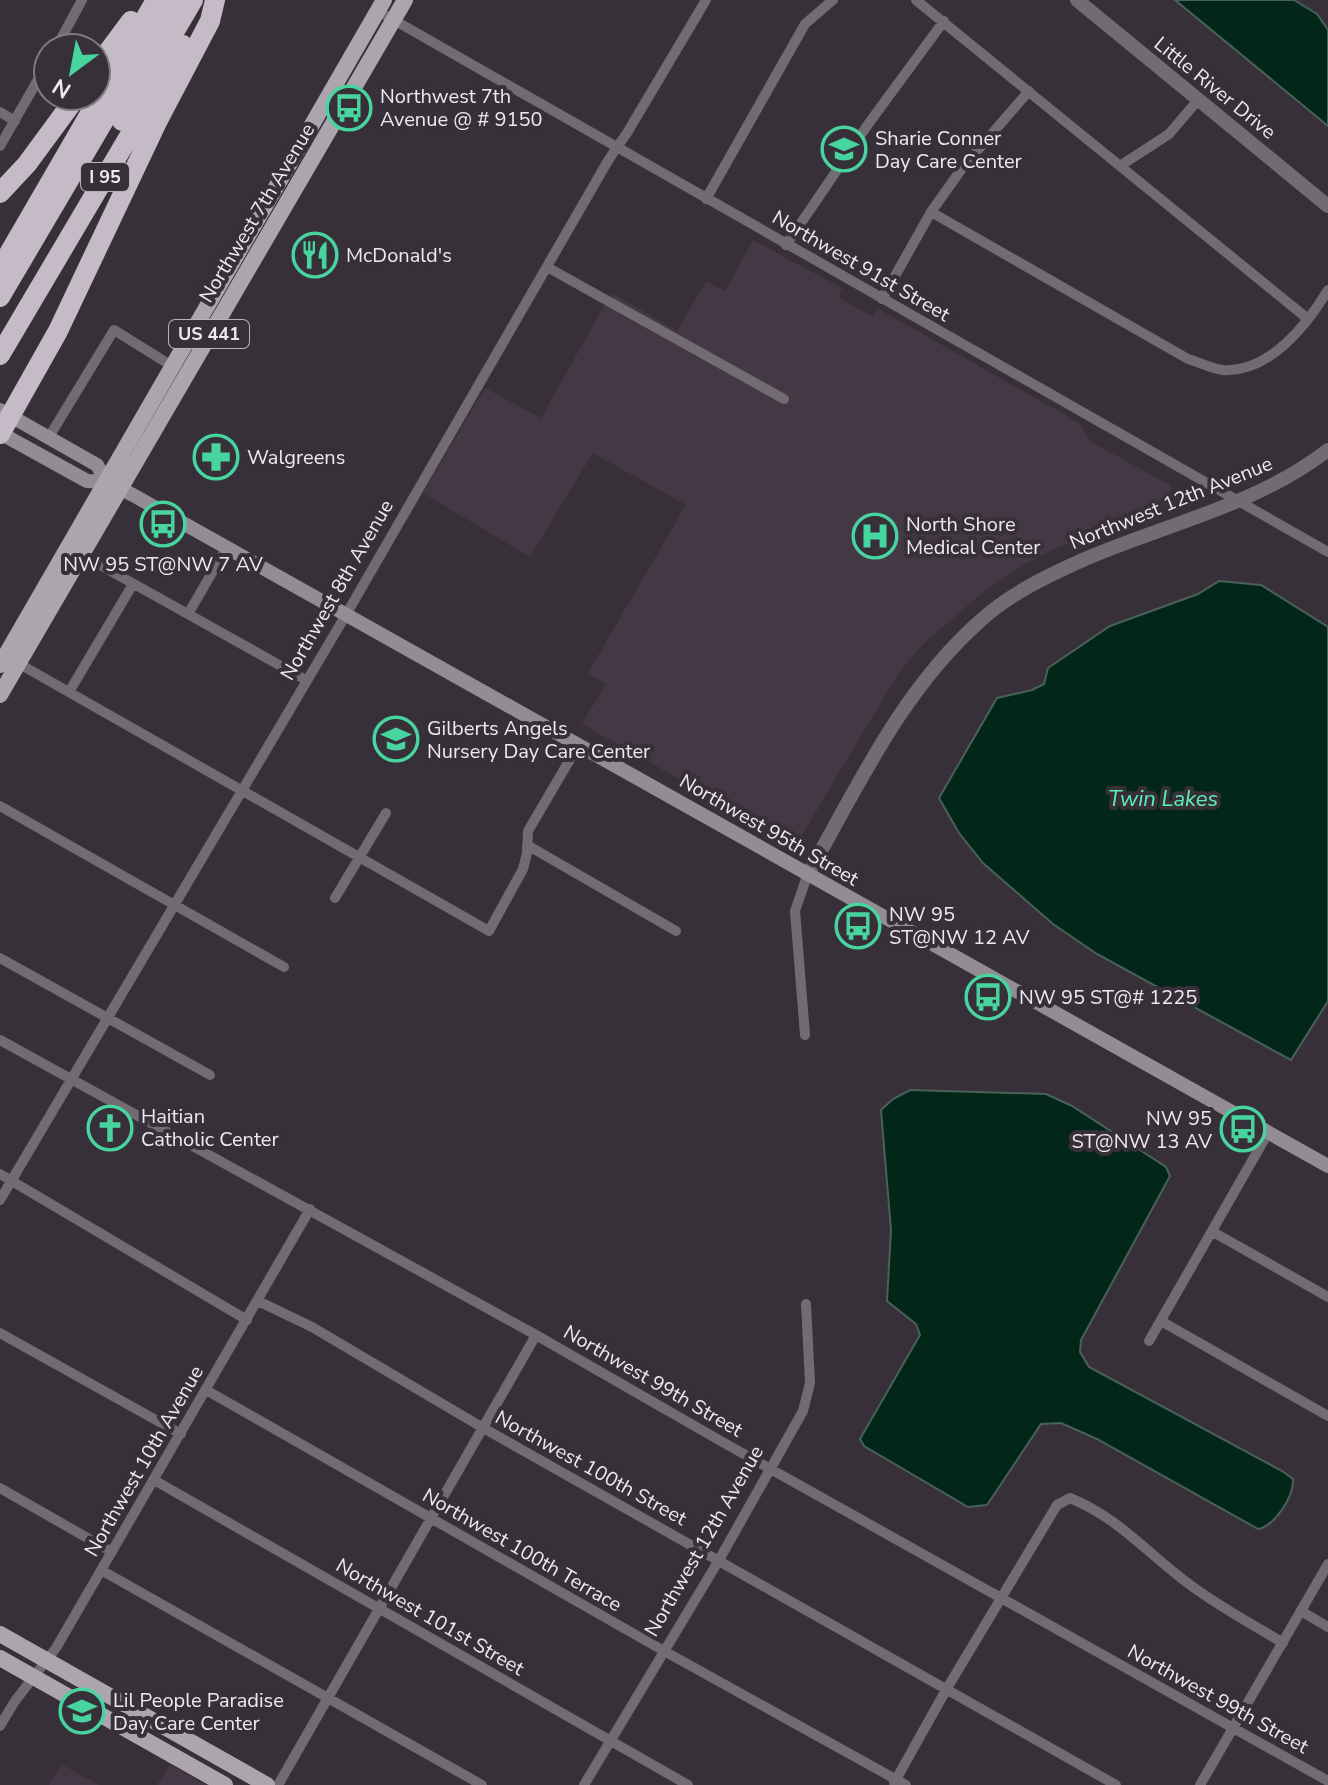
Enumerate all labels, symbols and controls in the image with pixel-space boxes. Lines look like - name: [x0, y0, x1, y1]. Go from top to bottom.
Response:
- street label: Little River Drive: [1148, 31, 1282, 145]
- north arrow: [32, 32, 112, 112]
- text: N: [47, 71, 77, 105]
- place label: Northwest 7th Avenue @ # 9150: [380, 83, 542, 133]
- bus stop icon: Northwest 7th Avenue @ # 9150: [325, 84, 373, 132]
- street label: Northwest 7th Avenue: [193, 118, 321, 308]
- school or university icon: Sharie Conner Day Care Center: [820, 125, 868, 173]
- place label: Sharie Conner Day Care Center: [875, 125, 1022, 175]
- road number: I 95: [81, 163, 129, 191]
- street label: Northwest 91st Street: [767, 204, 956, 328]
- restaurant icon: McDonald's: [291, 231, 339, 279]
- place label: McDonald's: [346, 242, 452, 269]
- road number: US 441: [169, 320, 249, 348]
- pharmacy icon: Walgreens: [192, 433, 240, 481]
- place label: Walgreens: [247, 444, 345, 471]
- street label: Northwest 12th Avenue: [1066, 450, 1276, 556]
- street label: Northwest 8th Avenue: [274, 495, 400, 685]
- bus stop icon: NW 95 ST@NW 7 AV: [139, 500, 187, 548]
- place label: North Shore Medical Center: [906, 511, 1040, 561]
- hospital icon: North Shore Medical Center: [851, 512, 899, 560]
- place label: NW 95 ST@NW 7 AV: [63, 551, 263, 578]
- school or university icon: Gilberts Angels Nursery Day Care Center: [372, 715, 420, 763]
- place label: Gilberts Angels Nursery Day Care Center: [427, 715, 650, 765]
- street label: Northwest 95th Street: [674, 768, 864, 893]
- water label: Twin Lakes: [1108, 784, 1218, 814]
- place label: NW 95 ST@NW 12 AV: [889, 901, 1030, 951]
- bus stop icon: NW 95 ST@NW 12 AV: [834, 902, 882, 950]
- bus stop icon: NW 95 ST@# 1225: [964, 973, 1012, 1021]
- place label: NW 95 ST@# 1225: [1019, 984, 1197, 1011]
- place label: Haitian Catholic Center: [141, 1103, 279, 1153]
- church icon: Haitian Catholic Center: [86, 1104, 134, 1152]
- place label: NW 95 ST@NW 13 AV: [1072, 1105, 1212, 1155]
- bus stop icon: NW 95 ST@NW 13 AV: [1219, 1105, 1267, 1153]
- street label: Northwest 99th Street: [558, 1319, 748, 1444]
- street label: Northwest 10th Avenue: [78, 1361, 210, 1561]
- street label: Northwest 100th Street: [490, 1404, 692, 1532]
- street label: Northwest 12th Avenue: [638, 1441, 770, 1641]
- street label: Northwest 100th Terrace: [417, 1482, 627, 1618]
- street label: Northwest 101st Street: [331, 1552, 530, 1682]
- street label: Northwest 99th Street: [1123, 1638, 1314, 1760]
- school or university icon: Lil People Paradise Day Care Center: [58, 1687, 106, 1735]
- place label: Lil People Paradise Day Care Center: [113, 1687, 284, 1737]

